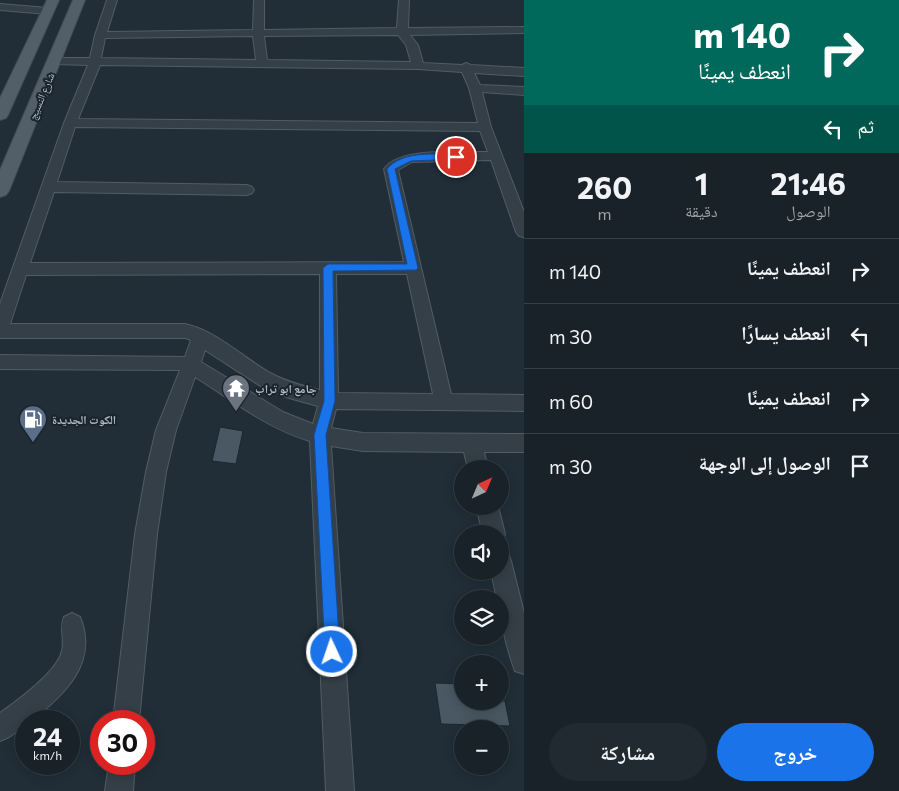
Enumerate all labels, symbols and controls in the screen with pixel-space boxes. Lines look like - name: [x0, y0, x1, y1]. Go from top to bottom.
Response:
- text: 140 m: [693, 12, 791, 55]
- icon: right: [809, 20, 874, 85]
- text: انعطف يمينًا: [698, 57, 791, 84]
- street label: شارع النسيج: [25, 71, 58, 122]
- text: ثم: [857, 114, 874, 137]
- icon: left: [819, 115, 847, 143]
- pin: [435, 136, 477, 178]
- icon: arrive: [442, 143, 470, 171]
- text: 1: [695, 164, 708, 201]
- text: 21:46: [771, 164, 846, 201]
- text: 260: [577, 168, 632, 205]
- text: دقيقة: [685, 201, 718, 220]
- text: الوصول: [786, 201, 830, 220]
- text: m: [598, 204, 612, 223]
- text: انعطف يمينًا: [747, 256, 831, 279]
- icon: right: [846, 257, 874, 285]
- text: 140 m: [549, 260, 601, 283]
- text: انعطف يسارًا: [741, 321, 831, 344]
- icon: left: [846, 322, 874, 350]
- text: 30 m: [549, 325, 592, 348]
- temple icon: جامع ابو تراب: [221, 373, 251, 412]
- place label: جامع ابو تراب: [255, 381, 317, 397]
- text: انعطف يمينًا: [747, 386, 831, 409]
- icon: right: [846, 387, 874, 415]
- text: 60 m: [549, 390, 593, 413]
- fuel station icon: الكوت الجديدة: [18, 404, 48, 443]
- place label: الكوت الجديدة: [52, 412, 116, 427]
- text: الوصول إلى الوجهة: [699, 451, 831, 474]
- icon: arrive: [846, 452, 874, 480]
- text: 30 m: [549, 455, 592, 478]
- north arrow: [454, 460, 509, 515]
- map controls: [454, 460, 509, 775]
- button: sound: [454, 525, 509, 580]
- button: layers: [454, 590, 509, 645]
- position arrow: [305, 625, 357, 677]
- button: +: [454, 655, 509, 710]
- speed limit sign: 30: [90, 710, 155, 775]
- button: −: [454, 720, 509, 775]
- text: 24: [33, 721, 62, 751]
- button: مشاركة: [549, 723, 707, 781]
- button: خروج: [717, 723, 874, 781]
- text: km/h: [33, 748, 62, 762]

